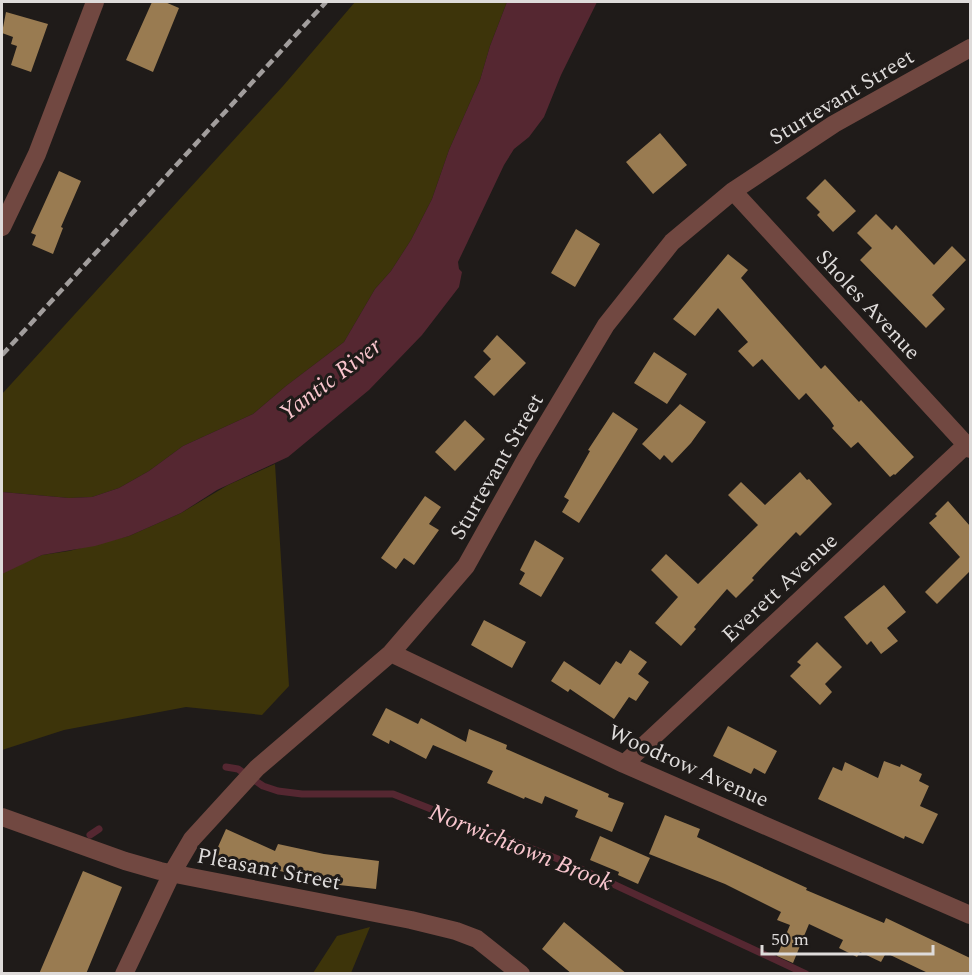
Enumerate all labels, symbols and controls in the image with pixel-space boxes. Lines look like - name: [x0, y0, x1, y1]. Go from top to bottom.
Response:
- street label: Sturtevant Street: [763, 41, 921, 154]
- street label: Sholes Avenue: [808, 242, 928, 368]
- water label: Yantic River: [272, 329, 390, 430]
- street label: Sturtevant Street: [442, 387, 553, 546]
- street label: Everett Avenue: [714, 525, 846, 651]
- street label: Woodrow Avenue: [603, 716, 774, 817]
- water label: Norwichtown Brook: [423, 795, 618, 901]
- street label: Pleasant Street: [194, 839, 344, 900]
- scale bar: [762, 918, 933, 956]
- text: 50 m: [771, 926, 809, 953]

